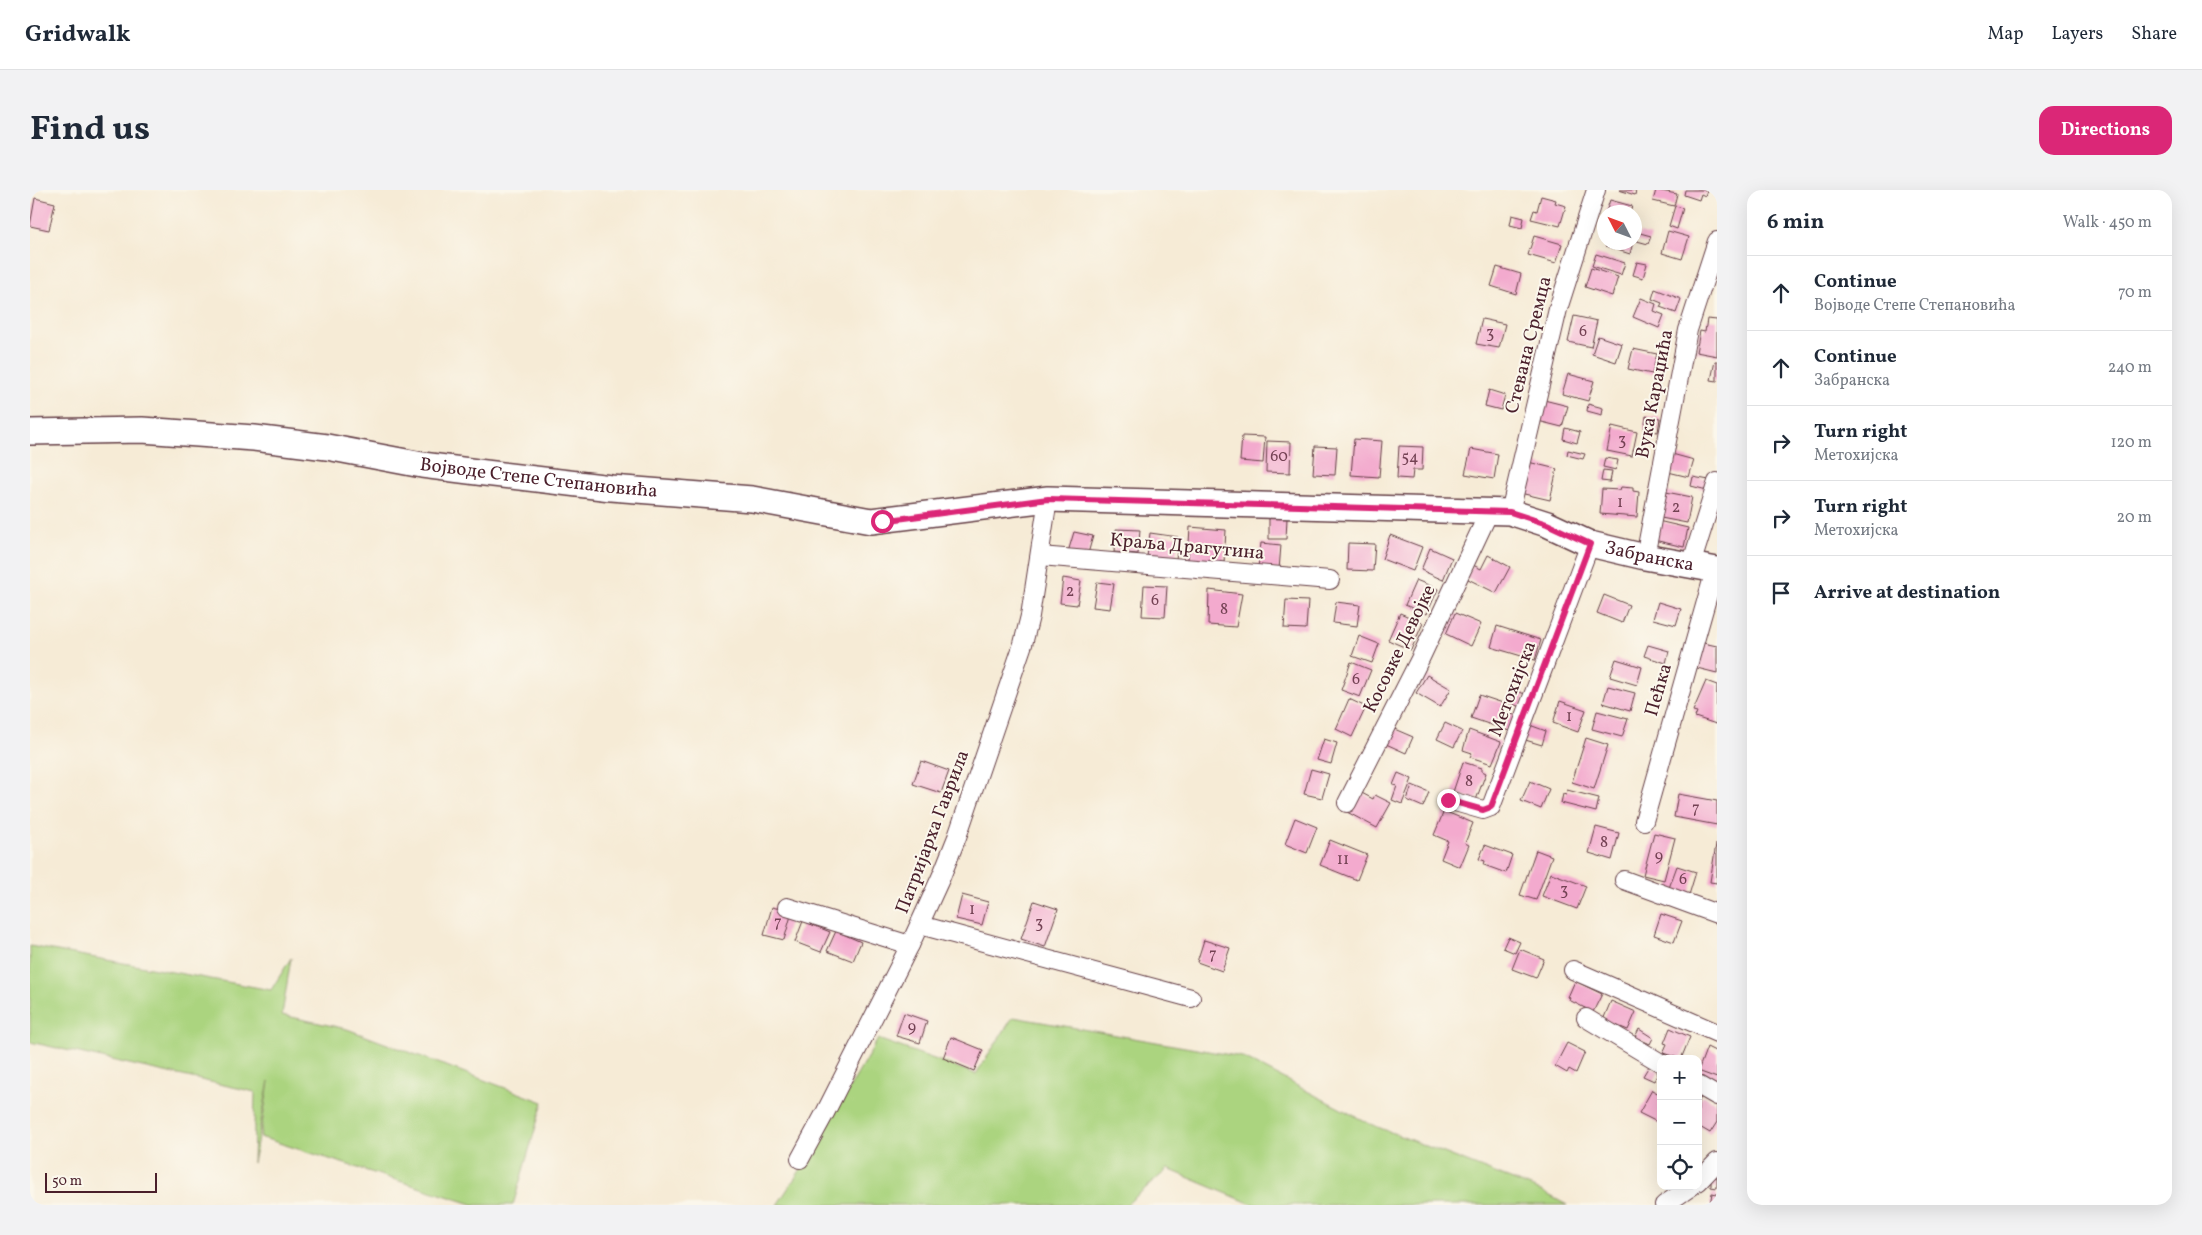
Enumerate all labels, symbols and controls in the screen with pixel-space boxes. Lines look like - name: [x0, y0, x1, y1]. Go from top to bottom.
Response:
- text: Gridwalk: [25, 18, 131, 52]
- text: Map: [1987, 22, 2023, 47]
- text: Layers: [2051, 22, 2103, 47]
- text: Share: [2131, 22, 2177, 47]
- text: Find us: [30, 106, 150, 154]
- button: Directions: [2039, 106, 2172, 155]
- north arrow: [1597, 205, 1642, 250]
- text: 6 min: [1767, 208, 1824, 237]
- text: Walk · 450 m: [2063, 212, 2152, 234]
- text: Continue: [1814, 269, 1897, 295]
- street label: Стевана Сремца: [1499, 274, 1559, 416]
- icon: ahead: [1767, 279, 1795, 307]
- text: 70 m: [2118, 282, 2152, 304]
- text: Војводе Степе Степановића: [1814, 295, 2015, 317]
- house number: 6: [1579, 321, 1587, 343]
- house number: 3: [1486, 323, 1494, 345]
- street label: Вука Караџића: [1630, 327, 1680, 461]
- text: Continue: [1814, 344, 1897, 370]
- icon: ahead: [1767, 354, 1795, 382]
- text: 240 m: [2108, 357, 2152, 379]
- text: Забранска: [1814, 370, 1890, 392]
- text: Turn right: [1814, 419, 1907, 445]
- icon: right: [1767, 429, 1795, 457]
- house number: 3: [1618, 430, 1626, 452]
- text: 120 m: [2110, 432, 2152, 454]
- text: Метохијска: [1814, 445, 1899, 467]
- house number: 60: [1270, 446, 1288, 468]
- house number: 54: [1401, 447, 1419, 469]
- street label: Војводе Степе Степановића: [418, 452, 659, 505]
- house number: 1: [1617, 492, 1623, 514]
- text: Turn right: [1814, 494, 1907, 520]
- house number: 2: [1672, 497, 1680, 519]
- icon: right: [1767, 504, 1795, 532]
- text: 20 m: [2117, 507, 2152, 529]
- route start: [871, 510, 894, 533]
- text: Метохијска: [1814, 520, 1899, 542]
- street label: Краља Драгутина: [1109, 527, 1265, 567]
- street label: Забранска: [1602, 535, 1696, 579]
- icon: arrive: [1767, 579, 1795, 607]
- street label: Косовке Девојке: [1358, 580, 1442, 718]
- text: Arrive at destination: [1814, 580, 2000, 606]
- house number: 2: [1066, 581, 1074, 603]
- house number: 6: [1151, 590, 1159, 612]
- house number: 8: [1220, 599, 1228, 621]
- street label: Метохијска: [1483, 637, 1543, 741]
- street label: Пећка: [1639, 660, 1679, 720]
- house number: 6: [1352, 669, 1360, 691]
- house number: 1: [1566, 706, 1572, 728]
- street label: Патријарха Гаврила: [890, 746, 976, 918]
- house number: 8: [1465, 771, 1473, 793]
- route end: [1437, 789, 1460, 812]
- house number: 7: [1692, 798, 1700, 820]
- house number: 8: [1600, 832, 1608, 854]
- house number: 9: [1655, 846, 1663, 868]
- house number: 11: [1337, 849, 1349, 871]
- house number: 6: [1679, 869, 1687, 891]
- house number: 3: [1560, 880, 1568, 902]
- house number: 1: [969, 899, 975, 921]
- house number: 7: [774, 912, 782, 934]
- house number: 3: [1035, 913, 1043, 935]
- house number: 7: [1209, 944, 1217, 966]
- house number: 9: [908, 1017, 916, 1039]
- map controls: [1657, 1055, 1702, 1190]
- button: +: [1657, 1055, 1702, 1100]
- button: −: [1657, 1100, 1702, 1145]
- button: locate: [1657, 1145, 1702, 1190]
- scale bar: [45, 1170, 158, 1193]
- text: 50 m: [52, 1172, 82, 1191]

